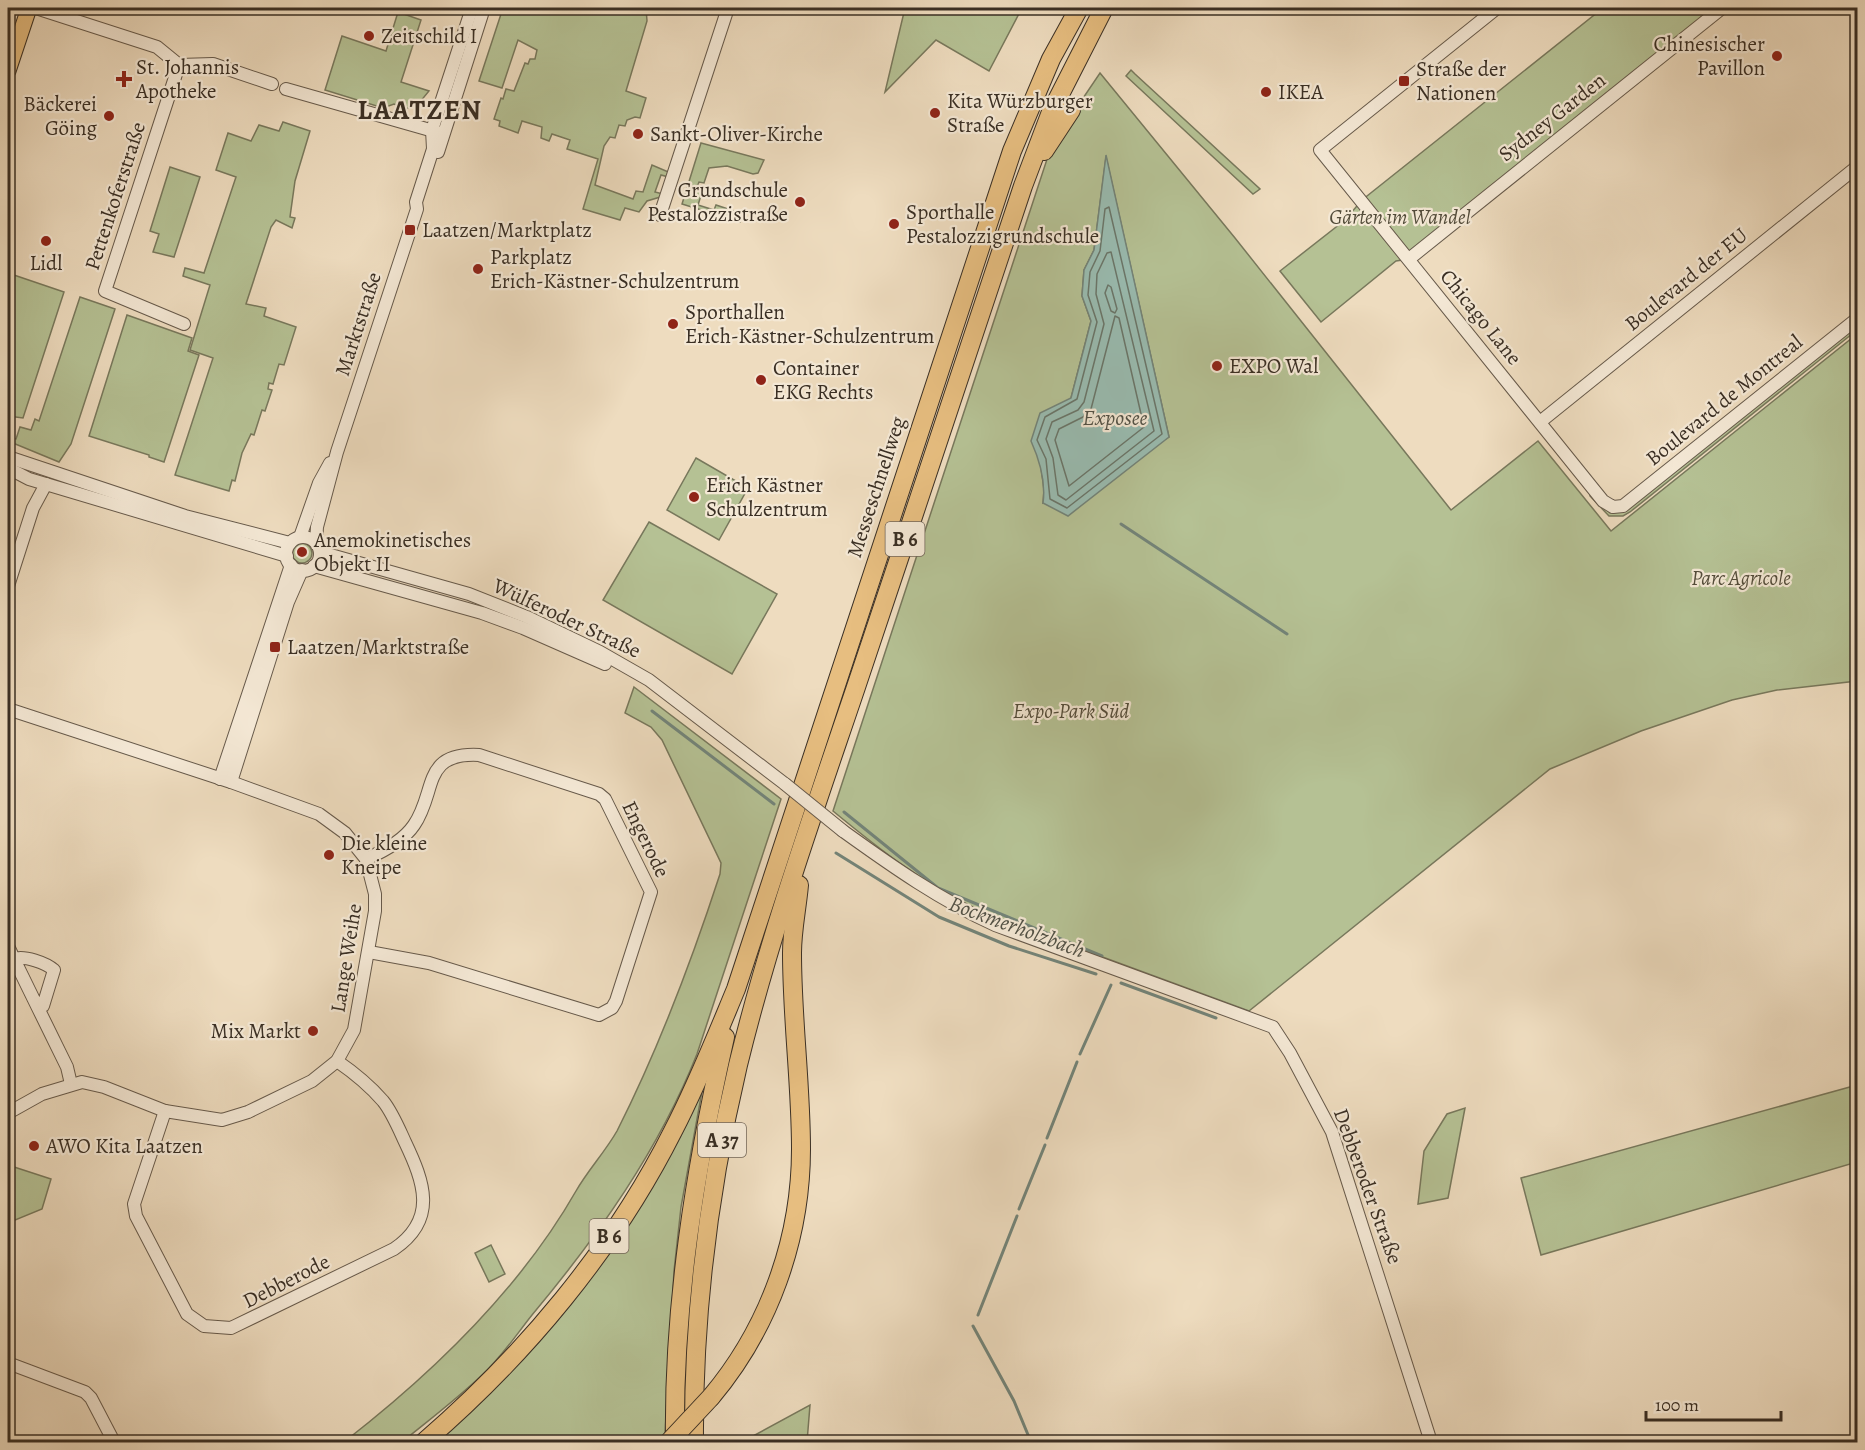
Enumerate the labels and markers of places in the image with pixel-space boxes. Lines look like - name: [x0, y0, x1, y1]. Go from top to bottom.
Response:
- place label: Zeitschild I: [381, 22, 477, 50]
- marker: Zeitschild I: [362, 29, 376, 43]
- place label: Chinesischer Pavillon: [1653, 30, 1765, 82]
- marker: Chinesischer Pavillon: [1770, 49, 1784, 63]
- place label: St. Johannis Apotheke: [135, 53, 239, 105]
- place label: Straße der Nationen: [1416, 55, 1506, 107]
- marker: St. Johannis Apotheke: [117, 72, 131, 86]
- marker: Straße der Nationen: [1397, 74, 1411, 88]
- place label: IKEA: [1278, 78, 1324, 106]
- marker: IKEA: [1259, 85, 1273, 99]
- place label: Kita Würzburger Straße: [947, 87, 1093, 139]
- place label: Bäckerei Göing: [23, 90, 97, 142]
- marker: Kita Würzburger Straße: [928, 106, 942, 120]
- marker: Bäckerei Göing: [102, 109, 116, 123]
- place label: Sankt-Oliver-Kirche: [650, 120, 823, 148]
- marker: Sankt-Oliver-Kirche: [631, 127, 645, 141]
- place label: Grundschule Pestalozzistraße: [647, 176, 788, 228]
- marker: Grundschule Pestalozzistraße: [793, 195, 807, 209]
- place label: Sporthalle Pestalozzigrundschule: [906, 198, 1099, 250]
- place label: Laatzen/Marktplatz: [422, 216, 592, 244]
- marker: Sporthalle Pestalozzigrundschule: [887, 217, 901, 231]
- marker: Laatzen/Marktplatz: [403, 223, 417, 237]
- marker: Lidl: [39, 234, 53, 248]
- place label: Parkplatz Erich-Kästner-Schulzentrum: [490, 243, 740, 295]
- place label: Lidl: [30, 249, 62, 277]
- marker: Parkplatz Erich-Kästner-Schulzentrum: [471, 262, 485, 276]
- place label: Sporthallen Erich-Kästner-Schulzentrum: [685, 298, 935, 350]
- marker: Sporthallen Erich-Kästner-Schulzentrum: [666, 317, 680, 331]
- place label: EXPO Wal: [1229, 352, 1318, 380]
- place label: Container EKG Rechts: [773, 354, 874, 406]
- marker: EXPO Wal: [1210, 359, 1224, 373]
- marker: Container EKG Rechts: [754, 373, 768, 387]
- place label: Erich Kästner Schulzentrum: [706, 471, 828, 523]
- marker: Erich Kästner Schulzentrum: [687, 490, 701, 504]
- place label: Anemokinetisches Objekt II: [313, 526, 471, 578]
- marker: Anemokinetisches Objekt II: [295, 545, 309, 559]
- place label: Laatzen/Marktstraße: [287, 633, 469, 661]
- marker: Laatzen/Marktstraße: [268, 640, 282, 654]
- place label: Die kleine Kneipe: [341, 829, 427, 881]
- marker: Die kleine Kneipe: [322, 848, 336, 862]
- place label: Mix Markt: [211, 1017, 301, 1045]
- marker: Mix Markt: [306, 1024, 320, 1038]
- place label: AWO Kita Laatzen: [45, 1132, 203, 1160]
- marker: AWO Kita Laatzen: [27, 1139, 41, 1153]

